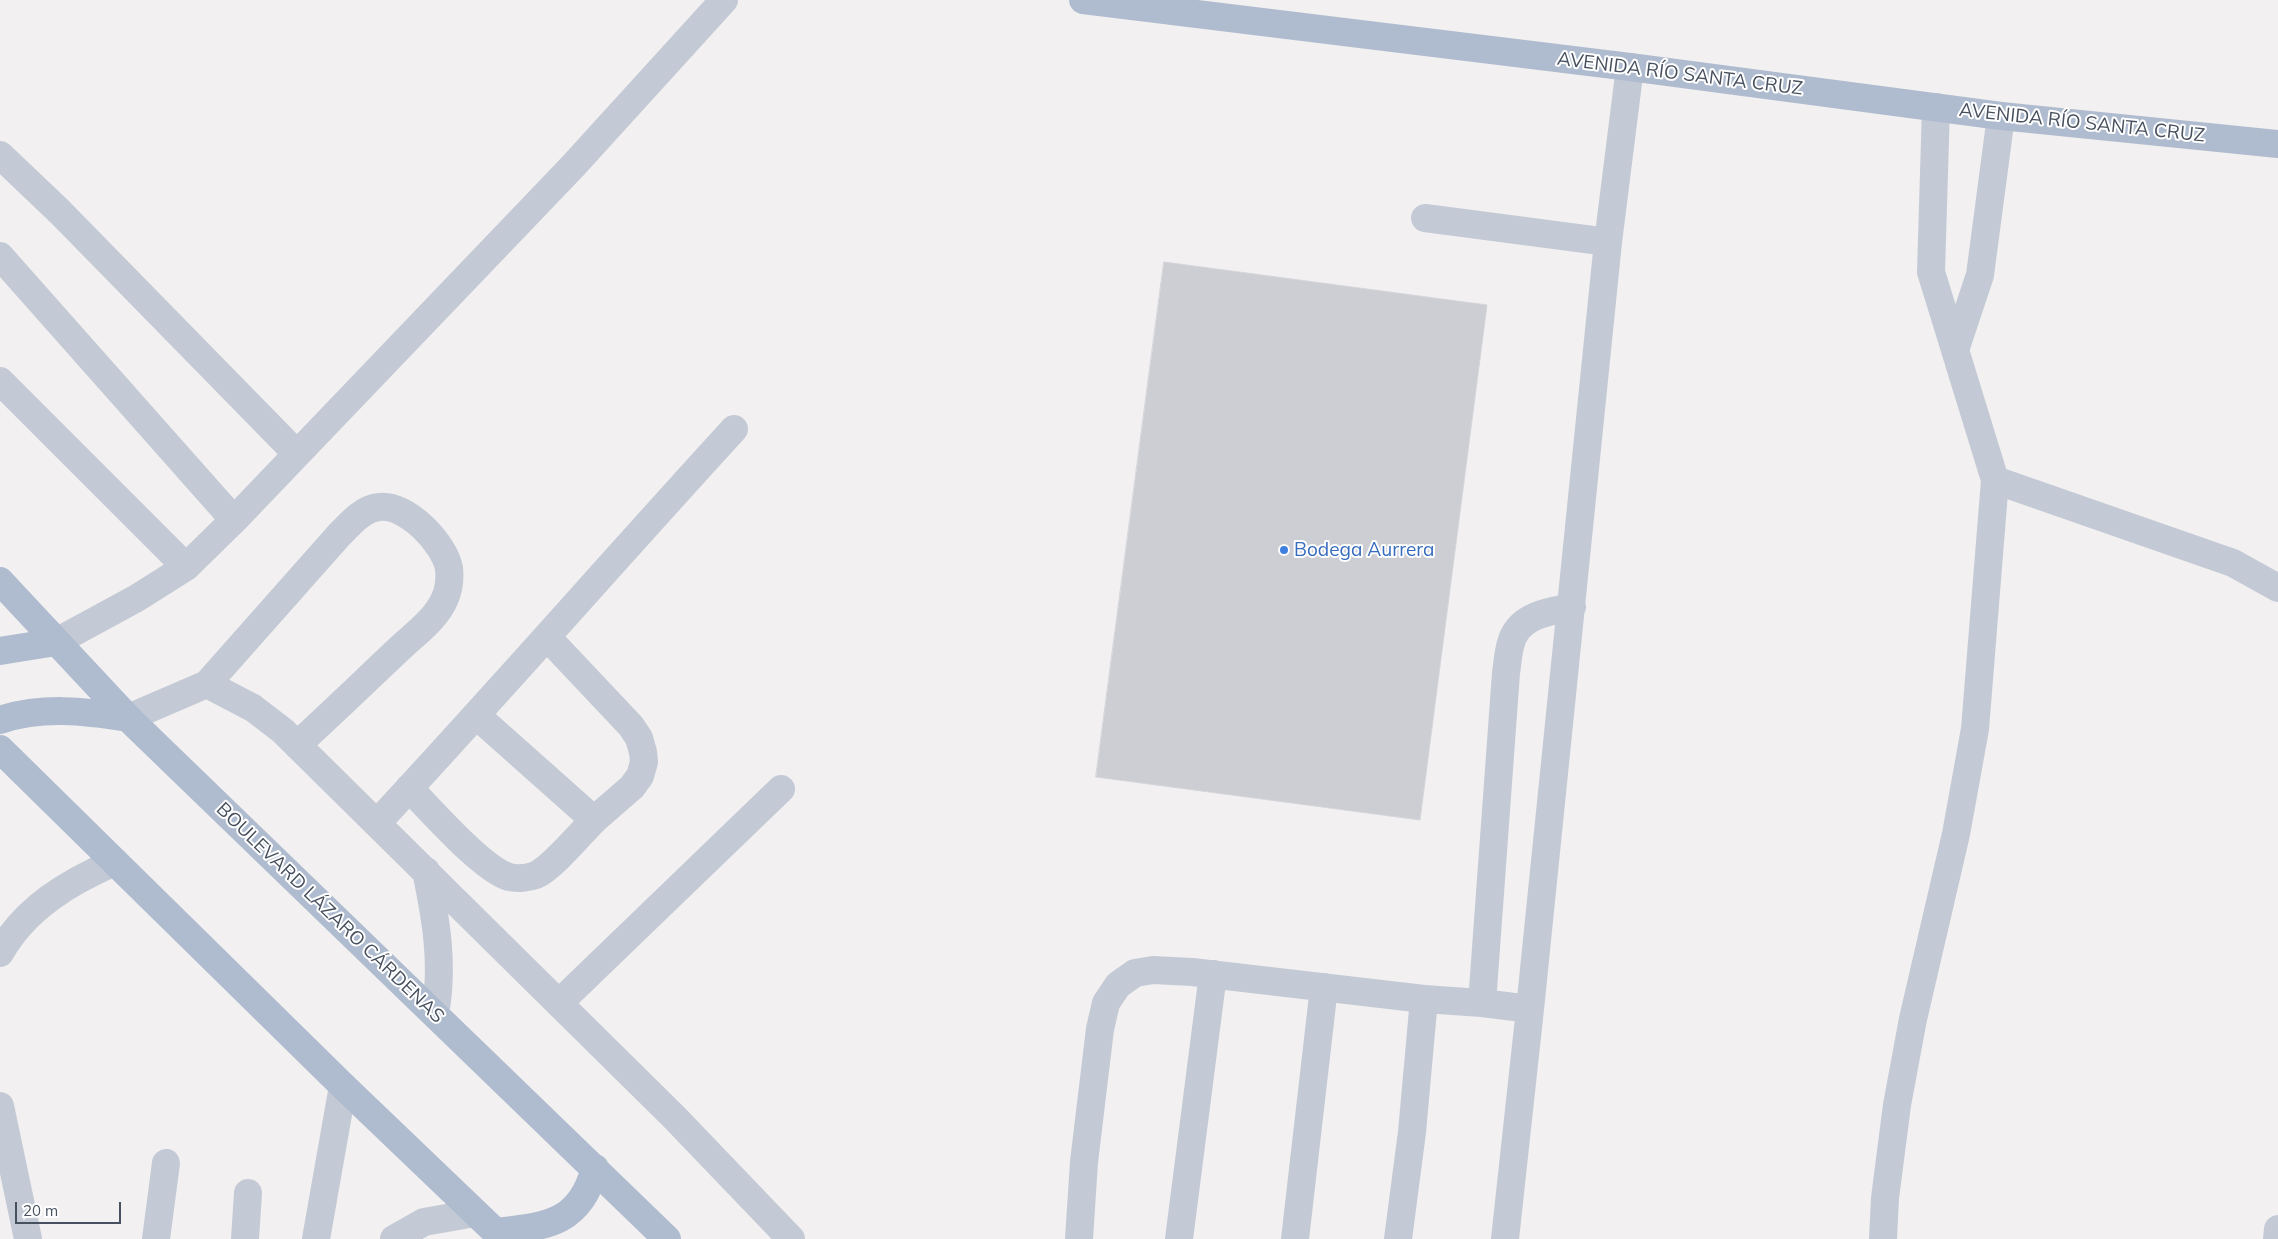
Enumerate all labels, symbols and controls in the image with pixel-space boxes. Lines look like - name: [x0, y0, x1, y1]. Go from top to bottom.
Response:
- street label: AVENIDA RÍO SANTA CRUZ: [1556, 48, 1804, 100]
- street label: AVENIDA RÍO SANTA CRUZ: [1958, 99, 2206, 147]
- place label: Bodega Aurrera: [1294, 539, 1434, 561]
- marker: Bodega Aurrera: [1278, 544, 1290, 556]
- street label: BOULEVARD LÁZARO CÁRDENAS: [211, 798, 449, 1028]
- scale bar: [18, 1192, 124, 1224]
- text: 20 m: [23, 1201, 58, 1220]

